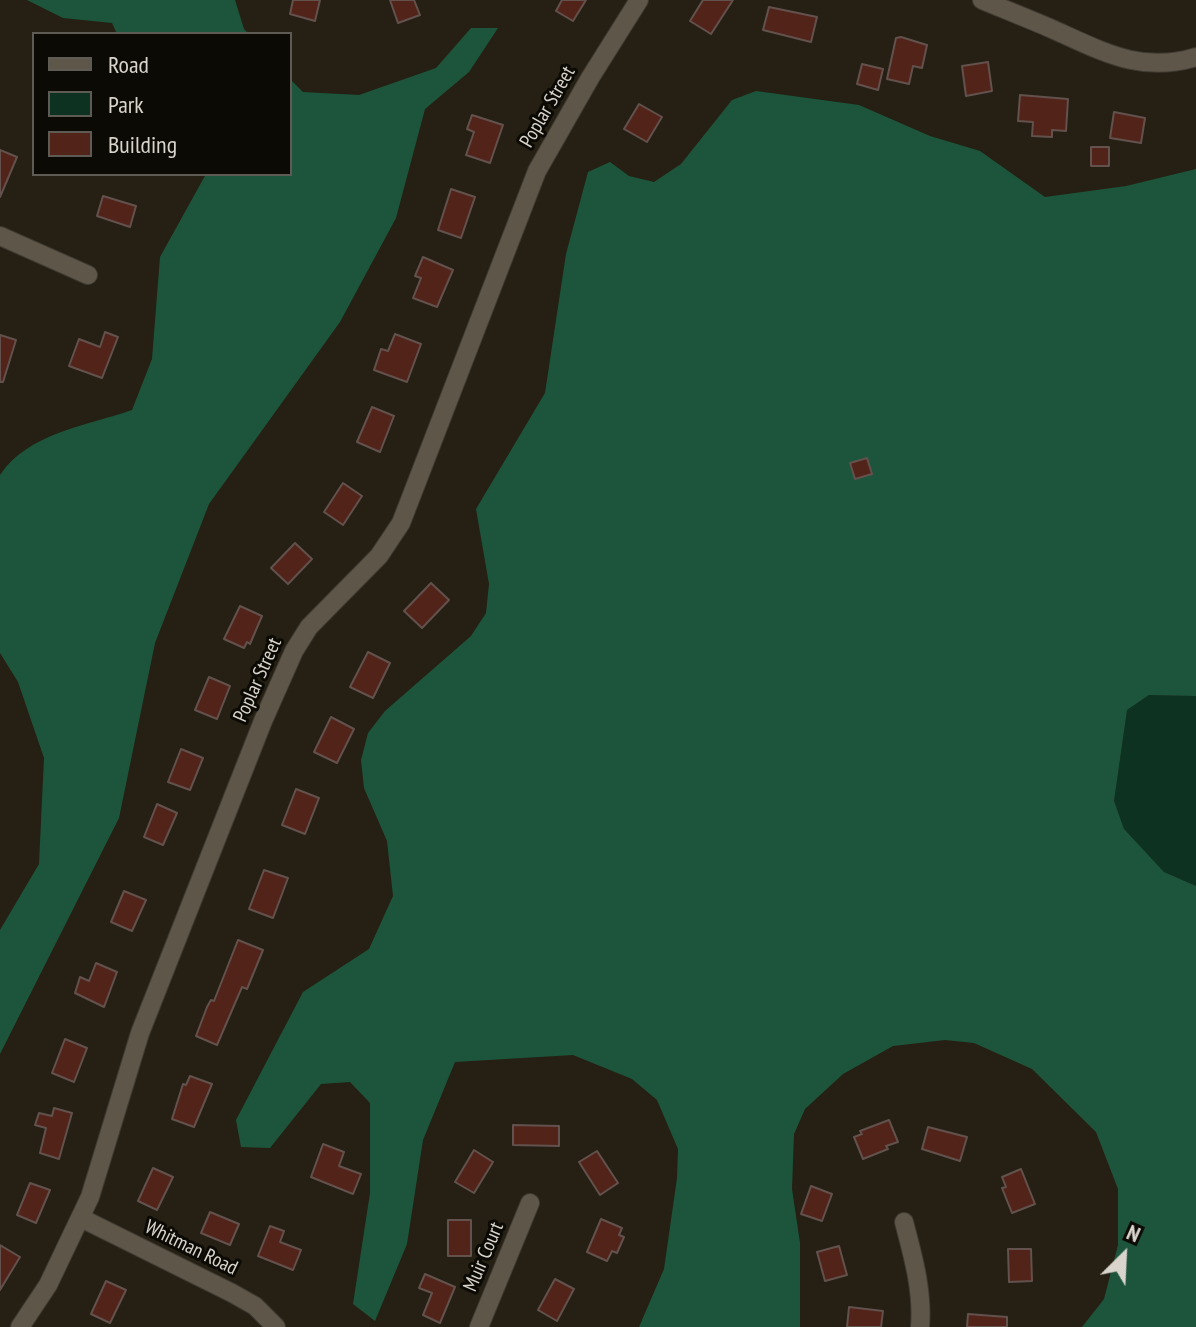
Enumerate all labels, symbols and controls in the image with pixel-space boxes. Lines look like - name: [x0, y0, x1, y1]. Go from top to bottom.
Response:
- legend: [32, 32, 292, 176]
- text: Road: [108, 49, 149, 80]
- street label: Poplar Street: [515, 62, 581, 152]
- text: Park: [108, 89, 144, 120]
- text: Building: [108, 129, 177, 160]
- street label: Poplar Street: [229, 634, 287, 726]
- street label: Whitman Road: [141, 1215, 241, 1281]
- north arrow: [1084, 1215, 1164, 1295]
- text: N: [1123, 1218, 1145, 1248]
- street label: Muir Court: [459, 1219, 509, 1295]

